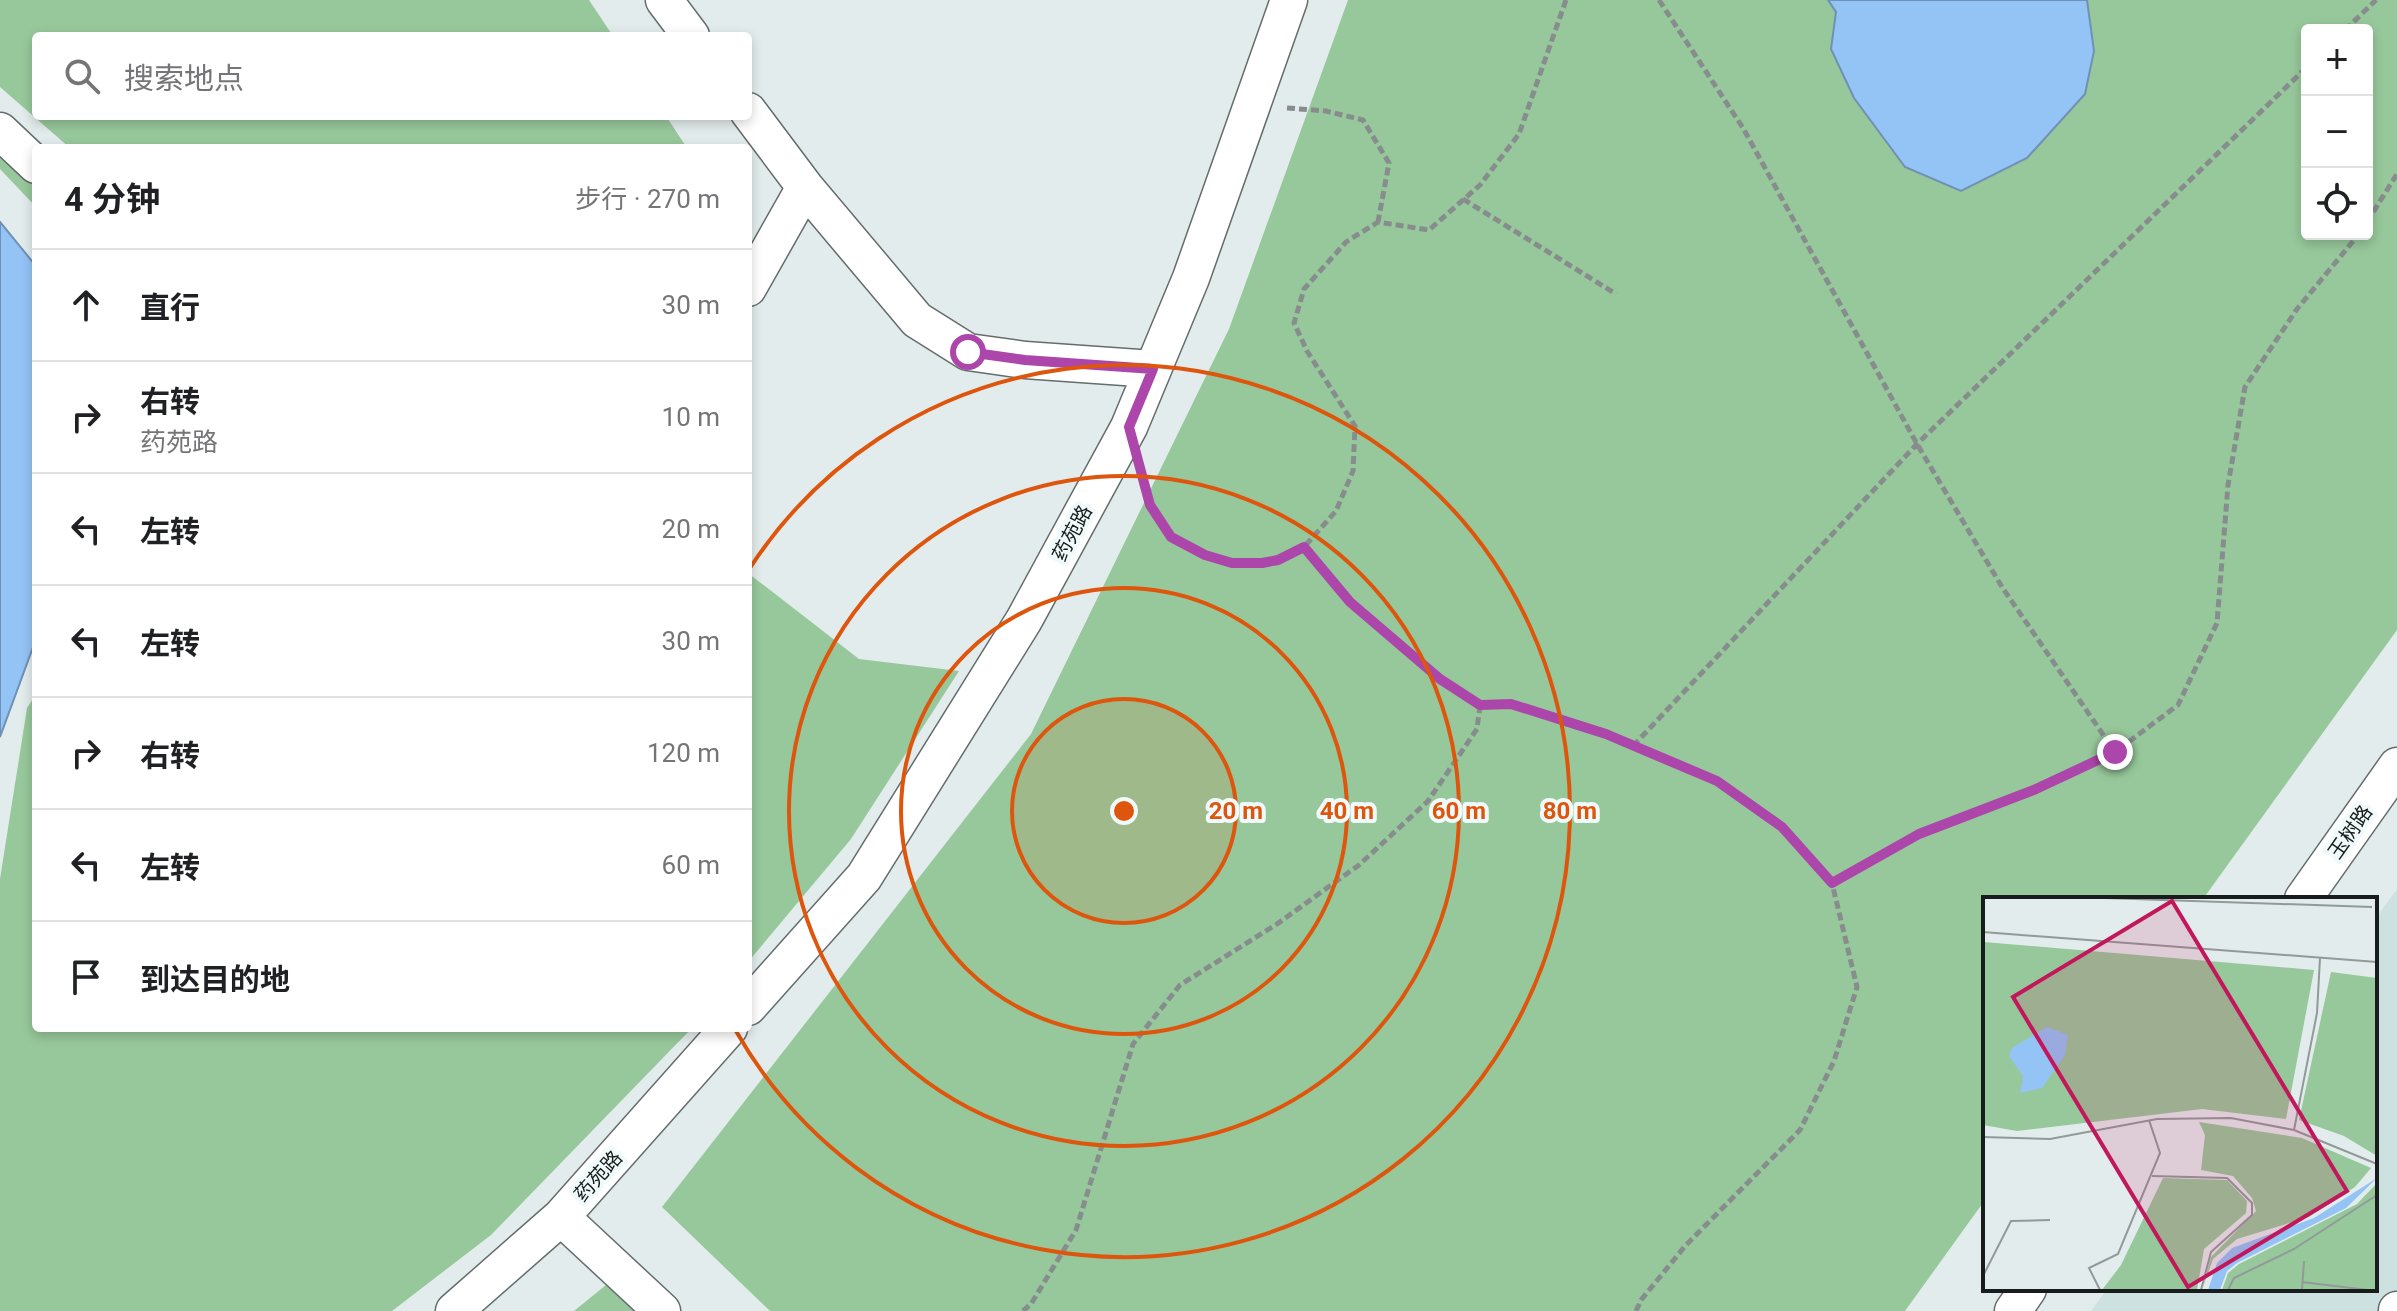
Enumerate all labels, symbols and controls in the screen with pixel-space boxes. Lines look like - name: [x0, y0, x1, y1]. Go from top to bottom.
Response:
- map controls: [2301, 24, 2373, 240]
- button: +: [2301, 24, 2373, 96]
- search box: [32, 32, 752, 120]
- icon: search: [60, 54, 104, 98]
- text: 搜索地点: [124, 61, 244, 96]
- button: −: [2301, 96, 2373, 168]
- button: locate: [2301, 168, 2373, 240]
- text: 4 分钟: [64, 179, 160, 219]
- text: 步行 · 270 m: [575, 184, 720, 214]
- icon: ahead: [64, 283, 108, 327]
- text: 直行: [140, 290, 200, 325]
- text: 30 m: [662, 290, 720, 320]
- route start: [950, 334, 986, 370]
- text: 右转: [140, 384, 200, 419]
- icon: right: [64, 395, 108, 439]
- text: 10 m: [662, 402, 720, 432]
- text: 药苑路: [140, 427, 218, 457]
- street label: 药苑路: [1047, 501, 1097, 565]
- icon: left: [64, 507, 108, 551]
- text: 左转: [140, 514, 200, 549]
- text: 20 m: [662, 514, 720, 544]
- icon: left: [64, 619, 108, 663]
- text: 左转: [140, 626, 200, 661]
- text: 30 m: [662, 626, 720, 656]
- icon: right: [64, 731, 108, 775]
- route end: [2097, 734, 2133, 770]
- text: 右转: [140, 738, 200, 773]
- text: 120 m: [647, 738, 720, 768]
- centre of rings: [1110, 797, 1138, 825]
- text: 20 m: [1209, 797, 1263, 825]
- text: 40 m: [1320, 797, 1374, 825]
- text: 60 m: [1432, 797, 1486, 825]
- text: 80 m: [1543, 797, 1597, 825]
- street label: 玉树路: [2323, 801, 2377, 863]
- icon: left: [64, 843, 108, 887]
- text: 左转: [140, 850, 200, 885]
- text: 60 m: [662, 850, 720, 880]
- inset map: [1983, 897, 2377, 1291]
- icon: arrive: [64, 955, 108, 999]
- text: 到达目的地: [140, 962, 290, 997]
- street label: 药苑路: [569, 1146, 627, 1206]

